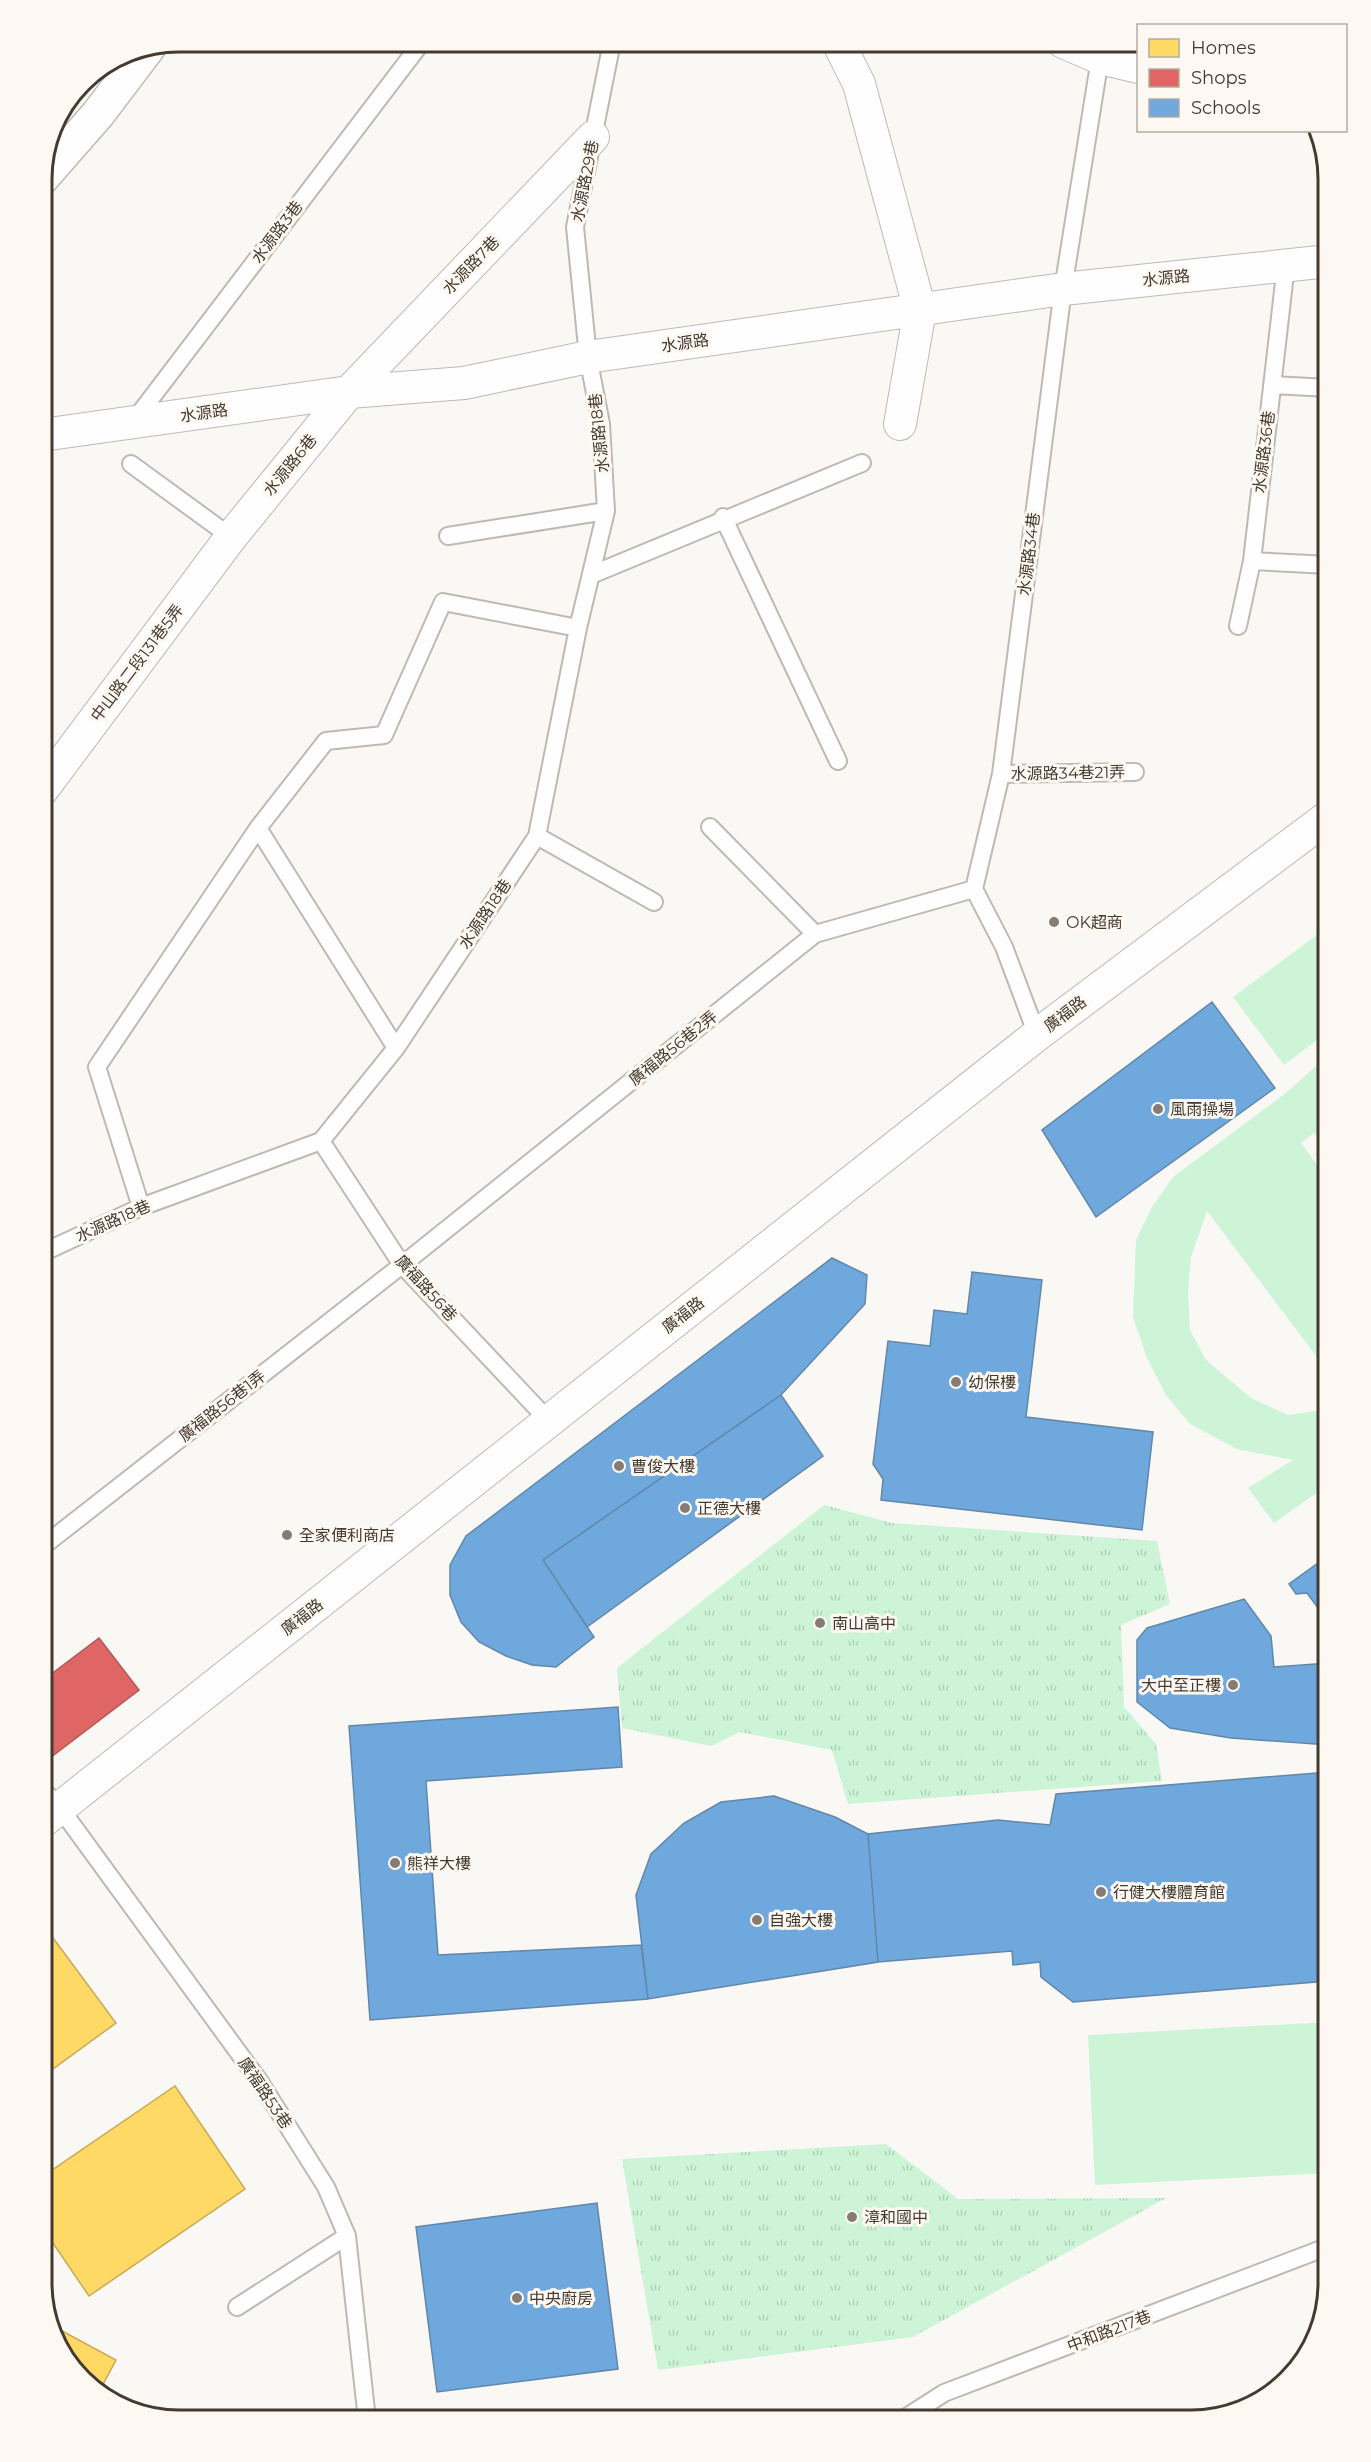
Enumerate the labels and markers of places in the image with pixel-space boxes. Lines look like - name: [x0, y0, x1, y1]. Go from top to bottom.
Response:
- place label: OK超商: [1066, 913, 1123, 932]
- marker: OK超商: [1047, 915, 1061, 929]
- place label: 風雨操場: [1170, 1100, 1234, 1119]
- marker: 風雨操場: [1151, 1102, 1165, 1116]
- place label: 幼保樓: [968, 1373, 1016, 1392]
- marker: 幼保樓: [949, 1375, 963, 1389]
- place label: 曹俊大樓: [631, 1457, 695, 1476]
- marker: 曹俊大樓: [612, 1459, 626, 1473]
- place label: 正德大樓: [697, 1499, 761, 1518]
- marker: 正德大樓: [678, 1501, 692, 1515]
- place label: 全家便利商店: [299, 1526, 395, 1545]
- marker: 全家便利商店: [280, 1528, 294, 1542]
- place label: 南山高中: [832, 1614, 896, 1633]
- marker: 南山高中: [813, 1616, 827, 1630]
- place label: 大中至正樓: [1141, 1676, 1221, 1695]
- marker: 大中至正樓: [1226, 1678, 1240, 1692]
- place label: 熊祥大樓: [407, 1854, 471, 1873]
- marker: 熊祥大樓: [388, 1856, 402, 1870]
- place label: 行健大樓體育館: [1113, 1883, 1225, 1902]
- marker: 行健大樓體育館: [1094, 1885, 1108, 1899]
- place label: 自強大樓: [769, 1911, 833, 1930]
- marker: 自強大樓: [750, 1913, 764, 1927]
- place label: 漳和國中: [864, 2208, 928, 2227]
- marker: 漳和國中: [845, 2210, 859, 2224]
- place label: 中央廚房: [529, 2289, 593, 2308]
- marker: 中央廚房: [510, 2291, 524, 2305]

